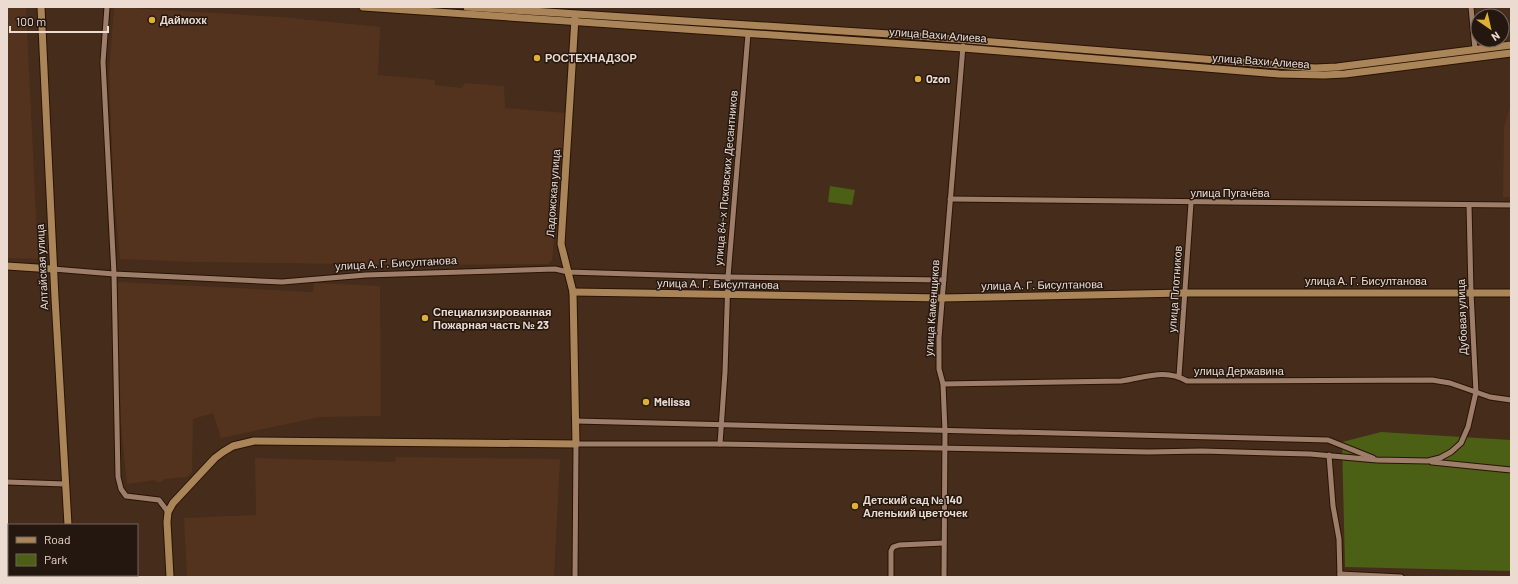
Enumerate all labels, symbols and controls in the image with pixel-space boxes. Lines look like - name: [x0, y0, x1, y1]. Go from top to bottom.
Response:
- scale bar: [10, 8, 108, 34]
- north arrow: [1470, 8, 1510, 48]
- place label: Даймохк: [160, 13, 207, 26]
- text: 100 m: [16, 14, 46, 28]
- marker: Даймохк: [147, 15, 157, 25]
- street label: улица Вахи Алиева: [889, 25, 988, 44]
- text: N: [1489, 29, 1503, 44]
- place label: РОСТЕХНАДЗОР: [545, 51, 637, 64]
- street label: улица Вахи Алиева: [1212, 51, 1311, 70]
- marker: РОСТЕХНАДЗОР: [532, 53, 542, 63]
- place label: Ozon: [926, 72, 950, 85]
- marker: Ozon: [913, 74, 923, 84]
- street label: улица 84-х Псковских Десантников: [711, 90, 740, 266]
- street label: Ладожская улица: [543, 148, 562, 237]
- street label: улица Пугачёва: [1190, 186, 1270, 199]
- street label: Алтайская улица: [33, 223, 50, 310]
- street label: улица Плотников: [1165, 245, 1184, 333]
- street label: улица А. Г. Бисултанова: [335, 253, 458, 272]
- street label: улица Каменщиков: [922, 259, 941, 357]
- street label: улица А. Г. Бисултанова: [1305, 274, 1428, 287]
- street label: улица А. Г. Бисултанова: [657, 276, 780, 291]
- street label: улица А. Г. Бисултанова: [981, 277, 1104, 292]
- street label: Дубовая улица: [1454, 278, 1469, 355]
- place label: Специализированная Пожарная часть № 23: [433, 305, 551, 331]
- marker: Специализированная Пожарная часть № 23: [420, 313, 430, 323]
- street label: улица Державина: [1194, 364, 1285, 377]
- place label: Melissa: [654, 395, 690, 408]
- marker: Melissa: [641, 397, 651, 407]
- place label: Детский сад № 140 Аленький цветочек: [863, 493, 968, 519]
- marker: Детский сад № 140 Аленький цветочек: [850, 501, 860, 511]
- legend: [8, 524, 138, 576]
- text: Road: [44, 532, 71, 546]
- text: Park: [44, 552, 68, 566]

